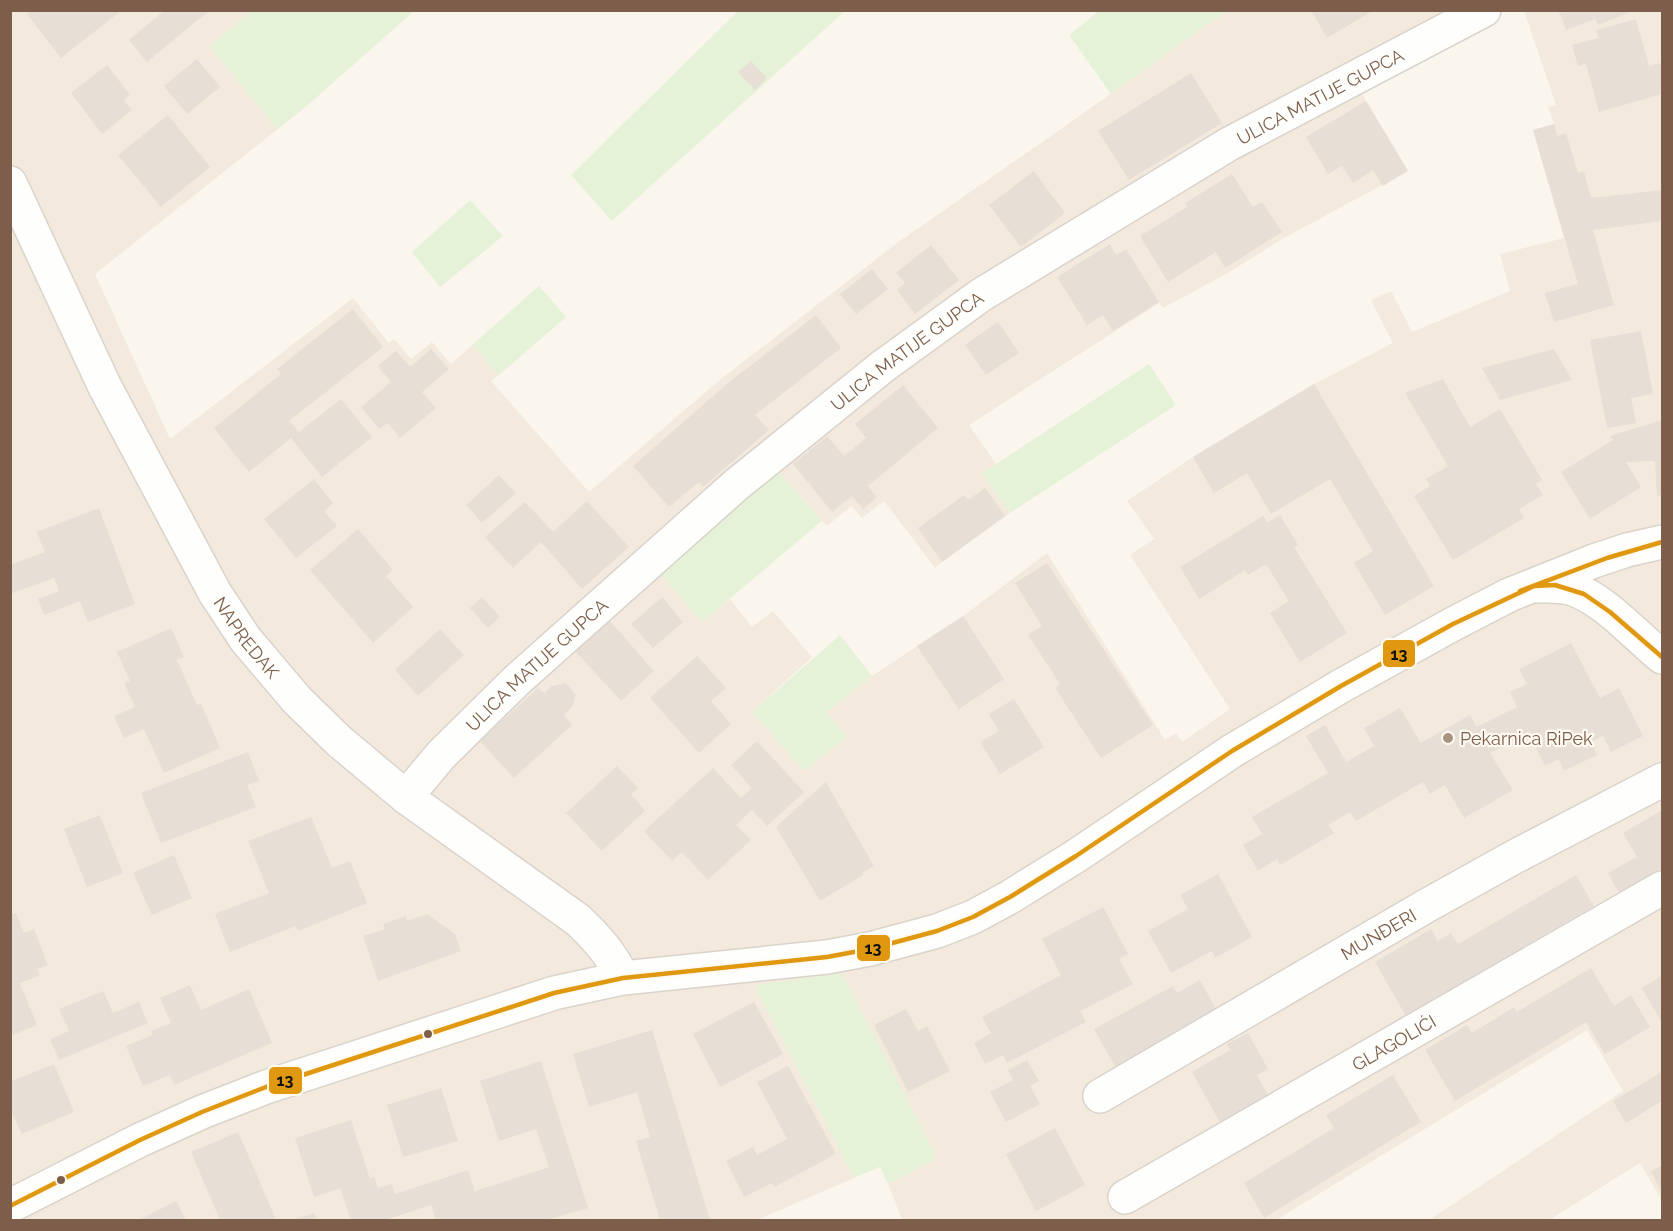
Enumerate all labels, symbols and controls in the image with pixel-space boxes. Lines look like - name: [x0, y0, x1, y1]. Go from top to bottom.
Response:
- street label: ULICA MATIJE GUPCA: [1233, 44, 1407, 149]
- street label: ULICA MATIJE GUPCA: [826, 287, 987, 415]
- street label: NAPREDAK: [210, 593, 284, 682]
- street label: ULICA MATIJE GUPCA: [461, 594, 612, 735]
- line badge: 13: [1382, 639, 1416, 668]
- text: 13: [1391, 645, 1407, 664]
- place label: Pekarnica RiPek: [1460, 728, 1593, 749]
- marker: Pekarnica RiPek: [1441, 731, 1455, 745]
- street label: MUNĐERI: [1337, 904, 1420, 964]
- line badge: 13: [856, 934, 891, 962]
- text: 13: [865, 939, 881, 958]
- street label: GLAGOLIĆI: [1348, 1010, 1439, 1075]
- unlabelled marker: [422, 1028, 434, 1040]
- line badge: 13: [268, 1066, 303, 1095]
- text: 13: [277, 1071, 293, 1090]
- unlabelled marker: [55, 1174, 67, 1186]

